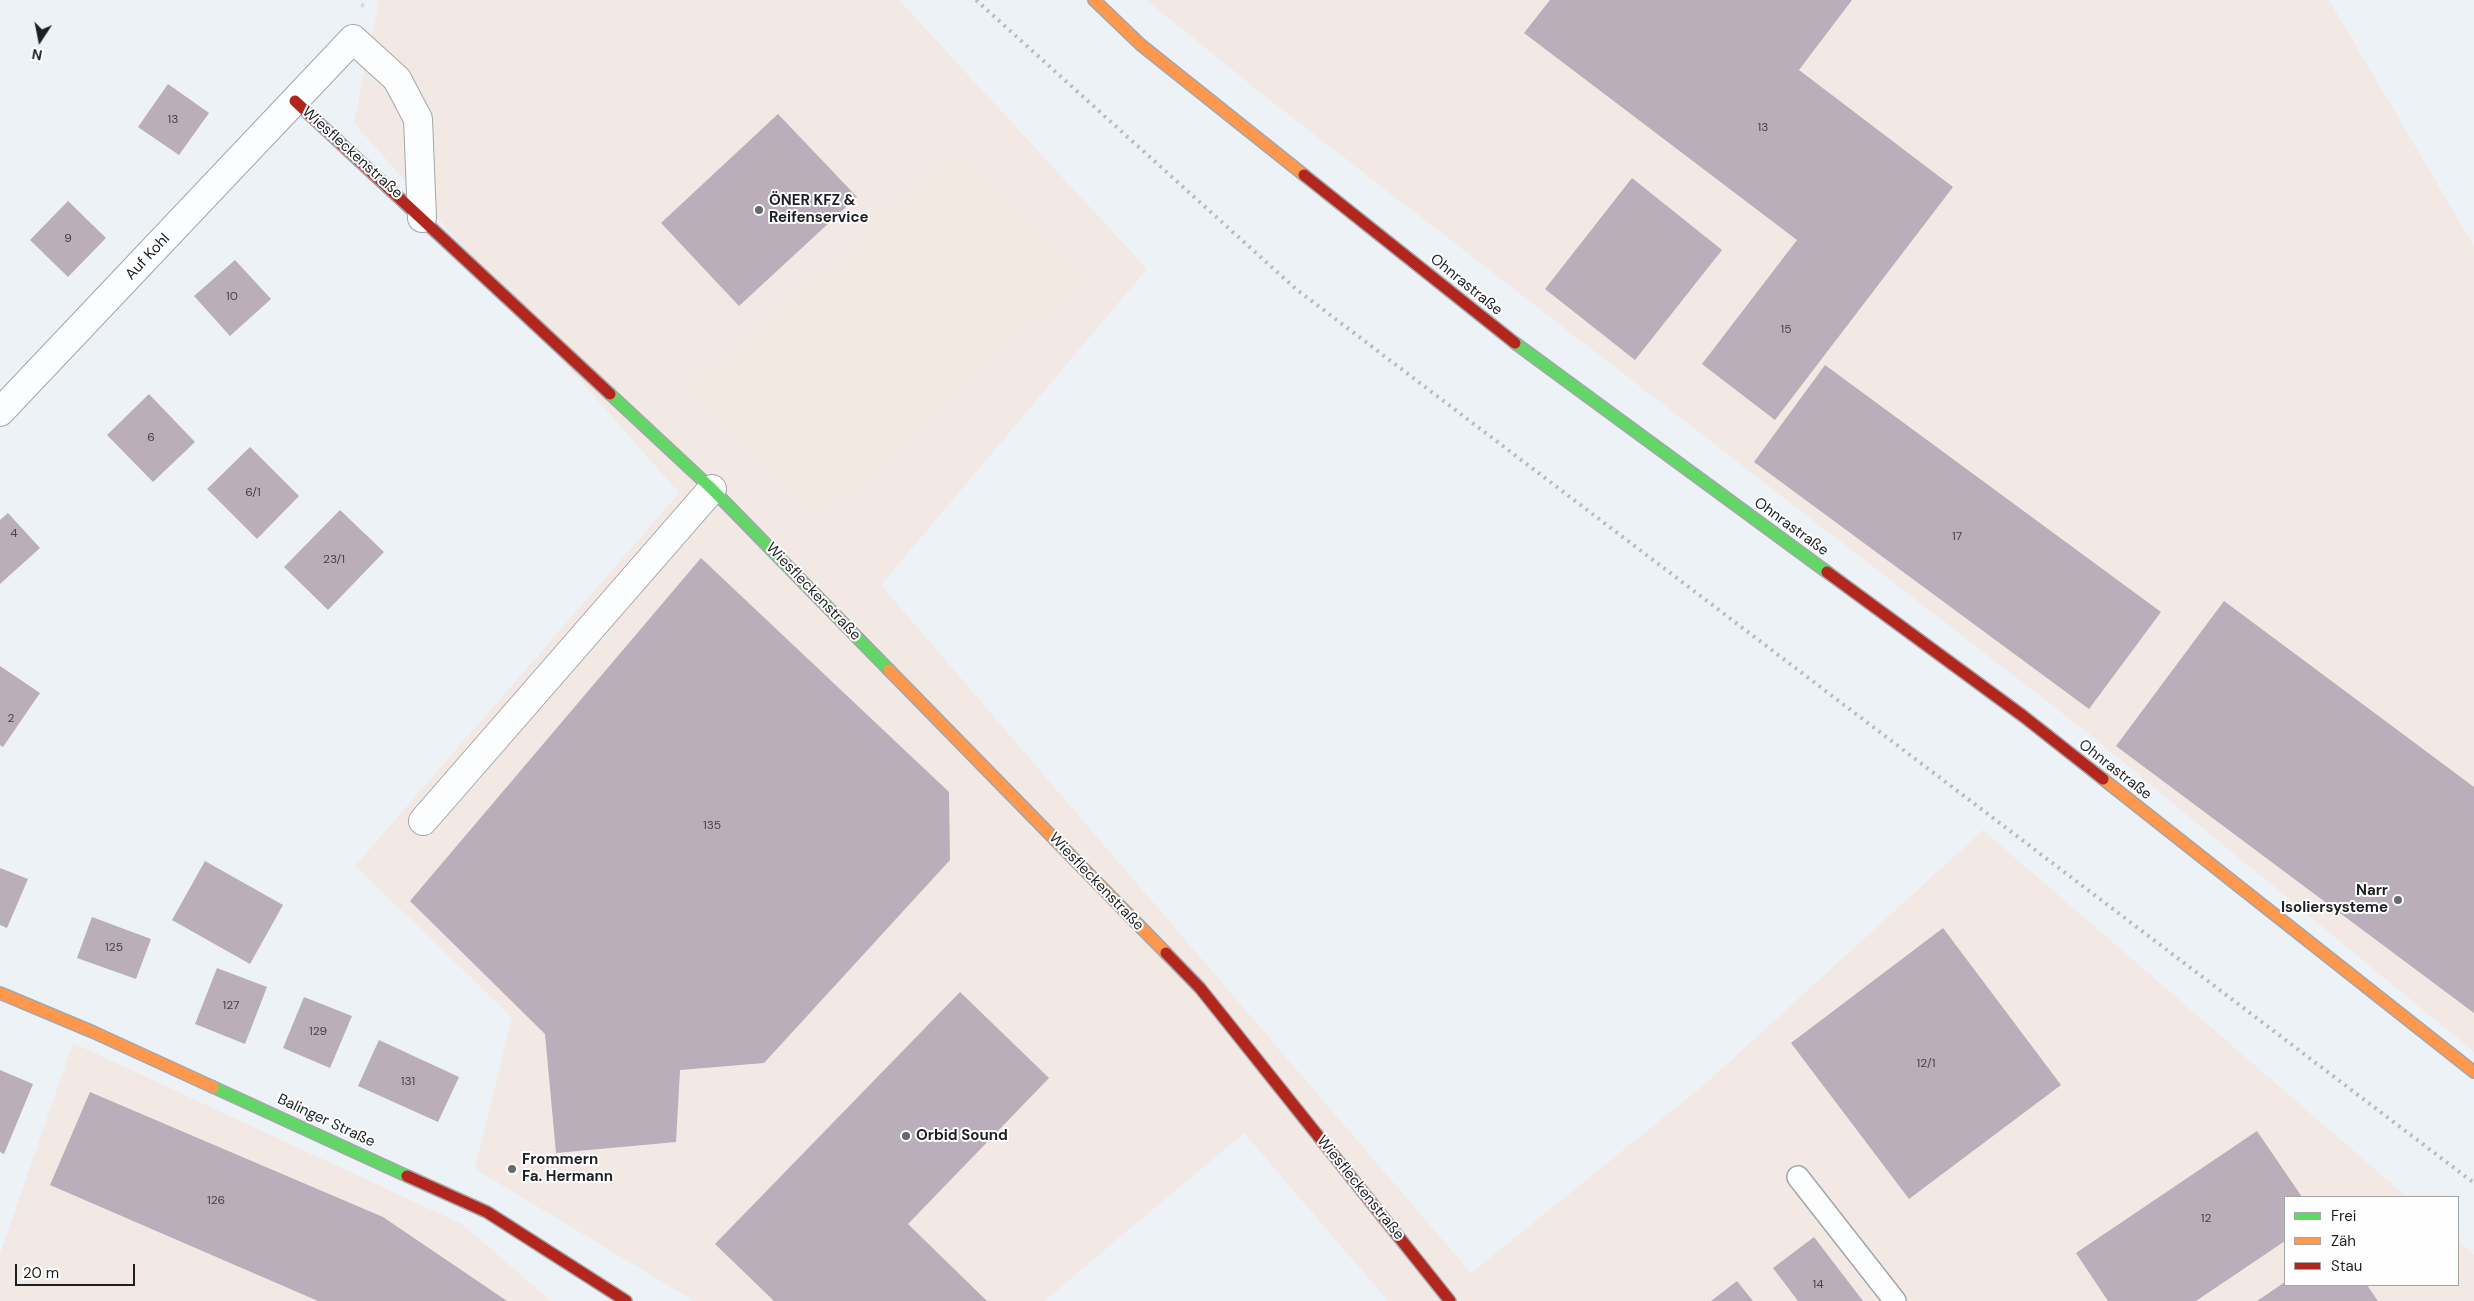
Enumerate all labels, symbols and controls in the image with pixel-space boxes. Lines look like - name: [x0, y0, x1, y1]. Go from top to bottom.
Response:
- north arrow: [15, 15, 65, 65]
- text: N: [30, 45, 44, 65]
- street label: Wiesfleckenstraße: [298, 103, 406, 203]
- house number: 13: [168, 113, 178, 127]
- house number: 13: [1758, 121, 1768, 135]
- place label: ÖNER KFZ & Reifenservice: [769, 192, 869, 227]
- marker: ÖNER KFZ & Reifenservice: [753, 204, 765, 216]
- street label: Auf Kohl: [122, 230, 174, 284]
- house number: 9: [64, 232, 72, 246]
- street label: Ohnrastraße: [1426, 250, 1506, 320]
- house number: 10: [226, 290, 238, 304]
- house number: 15: [1780, 323, 1792, 337]
- house number: 6: [147, 431, 155, 445]
- house number: 6/1: [245, 486, 261, 500]
- street label: Ohnrastraße: [1750, 494, 1832, 560]
- house number: 4: [10, 527, 18, 541]
- house number: 17: [1952, 530, 1962, 544]
- street label: Wiesfleckenstraße: [762, 539, 864, 645]
- house number: 23/1: [323, 553, 345, 567]
- house number: 2: [8, 712, 14, 726]
- street label: Ohnrastraße: [2075, 736, 2155, 804]
- house number: 135: [703, 819, 721, 833]
- street label: Wiesfleckenstraße: [1045, 829, 1147, 935]
- place label: Narr Isoliersysteme: [2281, 882, 2388, 917]
- marker: Narr Isoliersysteme: [2392, 894, 2404, 906]
- house number: 125: [105, 941, 123, 955]
- house number: 127: [223, 999, 239, 1013]
- house number: 129: [309, 1025, 327, 1039]
- house number: 12/1: [1916, 1057, 1936, 1071]
- house number: 131: [401, 1075, 415, 1089]
- street label: Balinger Straße: [274, 1091, 378, 1151]
- place label: Orbid Sound: [916, 1127, 1008, 1145]
- marker: Orbid Sound: [900, 1130, 912, 1142]
- street label: Wiesfleckenstraße: [1312, 1132, 1408, 1244]
- place label: Frommern Fa. Hermann: [522, 1151, 613, 1186]
- marker: Frommern Fa. Hermann: [506, 1163, 518, 1175]
- house number: 126: [207, 1194, 225, 1208]
- legend: [2284, 1196, 2459, 1286]
- text: Frei: [2331, 1206, 2356, 1226]
- house number: 12: [2201, 1212, 2211, 1226]
- text: Zäh: [2331, 1231, 2356, 1251]
- scale bar: [18, 1254, 138, 1286]
- text: Stau: [2331, 1256, 2362, 1276]
- text: 20 m: [23, 1263, 59, 1283]
- house number: 14: [1812, 1278, 1824, 1292]

